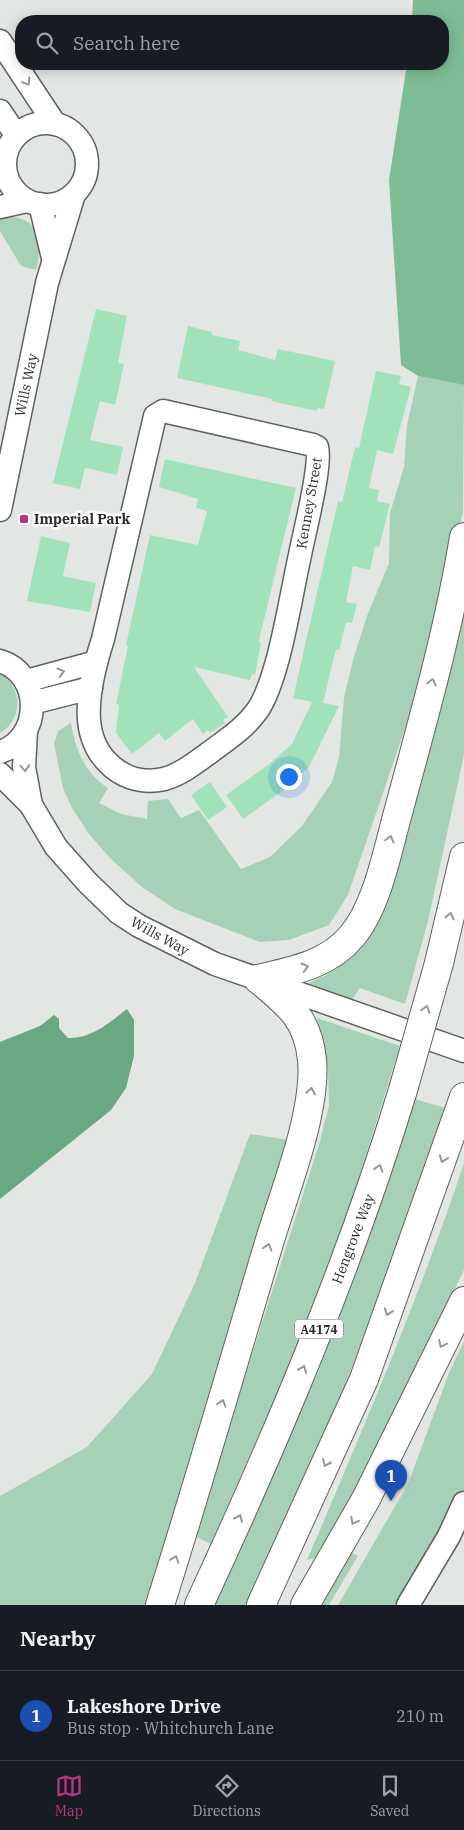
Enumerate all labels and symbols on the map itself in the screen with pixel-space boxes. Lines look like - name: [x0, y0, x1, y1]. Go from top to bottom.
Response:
- one-way arrow: [21, 76, 30, 85]
- street label: Wills Way: [11, 351, 42, 418]
- street label: Kenney Street: [292, 456, 326, 550]
- place label: Imperial Park: [34, 510, 130, 528]
- marker: Imperial Park: [18, 513, 30, 525]
- one-way arrow: [56, 667, 64, 677]
- one-way arrow: [426, 678, 437, 687]
- one-way arrow: [19, 764, 30, 772]
- your location: [276, 764, 302, 790]
- one-way arrow: [385, 836, 395, 844]
- one-way arrow: [444, 911, 455, 920]
- street label: Wills Way: [128, 913, 193, 960]
- one-way arrow: [300, 963, 308, 973]
- one-way arrow: [420, 1006, 430, 1014]
- one-way arrow: [305, 1086, 316, 1094]
- one-way arrow: [439, 1155, 449, 1163]
- one-way arrow: [373, 1164, 383, 1172]
- street label: Hengrove Way: [328, 1191, 379, 1286]
- one-way arrow: [263, 1244, 273, 1252]
- one-way arrow: [384, 1308, 394, 1316]
- road number: A4174: [295, 1320, 343, 1338]
- one-way arrow: [438, 1339, 448, 1348]
- one-way arrow: [296, 1365, 307, 1374]
- one-way arrow: [216, 1399, 226, 1408]
- one-way arrow: [322, 1458, 333, 1467]
- pin: 1: [375, 1460, 407, 1501]
- one-way arrow: [232, 1514, 243, 1523]
- one-way arrow: [350, 1515, 360, 1524]
- one-way arrow: [169, 1555, 179, 1563]

